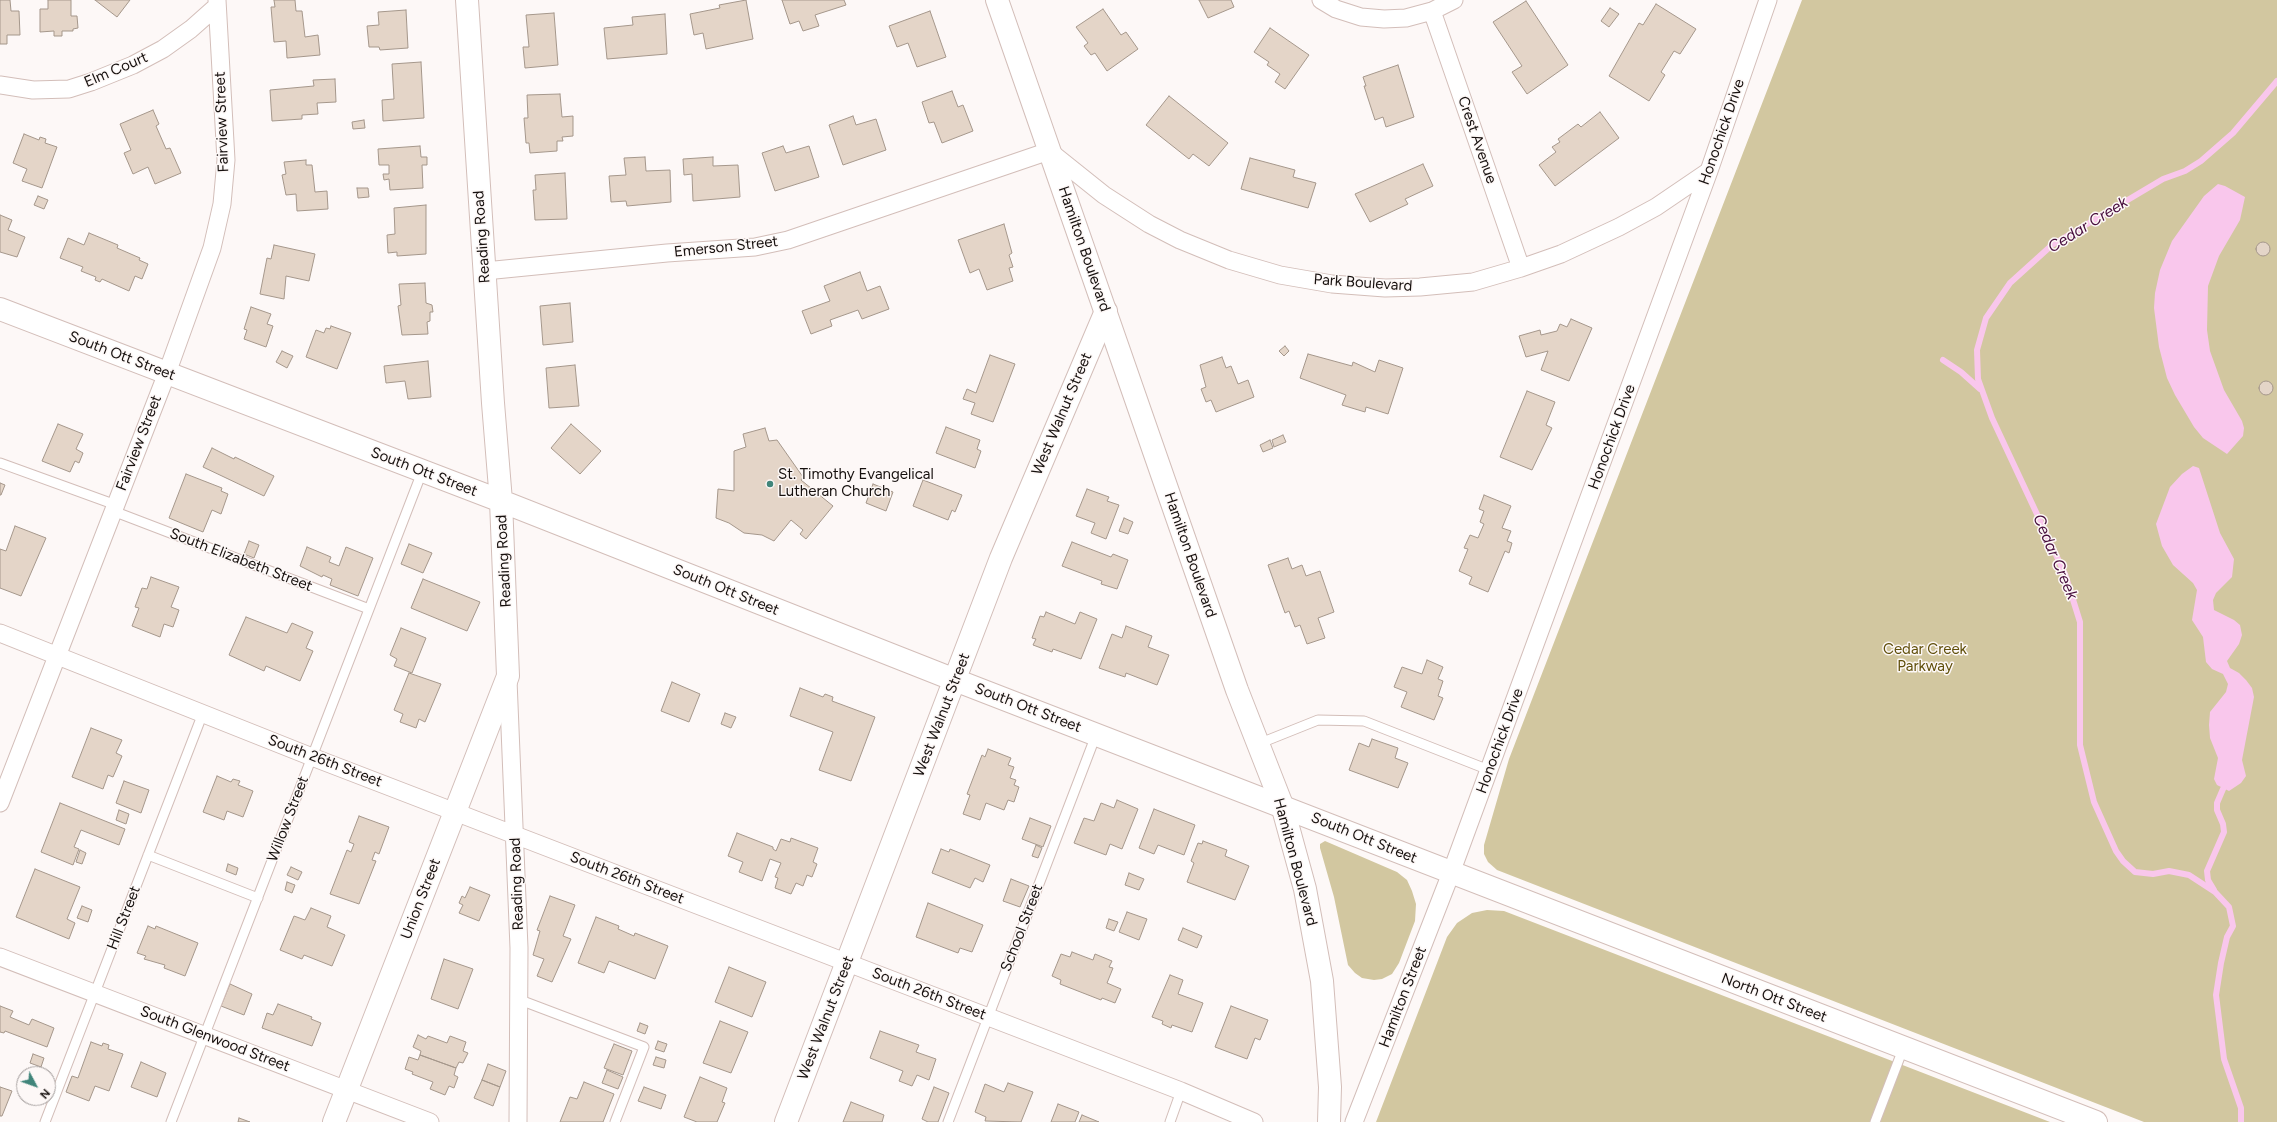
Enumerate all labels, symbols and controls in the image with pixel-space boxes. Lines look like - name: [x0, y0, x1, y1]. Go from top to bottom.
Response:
- street label: Elm Court: [82, 49, 150, 91]
- street label: Fairview Street: [211, 71, 233, 173]
- street label: Honochick Drive: [1695, 77, 1749, 187]
- street label: Crest Avenue: [1454, 94, 1500, 186]
- street label: Hamilton Boulevard: [1054, 184, 1114, 314]
- street label: Reading Road: [470, 190, 494, 284]
- water label: Cedar Creek: [2044, 193, 2132, 257]
- street label: Emerson Street: [673, 233, 779, 261]
- street label: Park Boulevard: [1313, 271, 1413, 295]
- street label: South Ott Street: [66, 327, 178, 385]
- street label: West Walnut Street: [1028, 350, 1096, 478]
- street label: Honochick Drive: [1585, 382, 1639, 492]
- street label: Fairview Street: [113, 393, 165, 493]
- street label: South Ott Street: [368, 443, 480, 501]
- place label: St. Timothy Evangelical Lutheran Church: [778, 466, 934, 501]
- marker: St. Timothy Evangelical Lutheran Church: [765, 479, 775, 489]
- street label: Hamilton Boulevard: [1160, 490, 1220, 620]
- water label: Cedar Creek: [2028, 511, 2082, 603]
- street label: Reading Road: [493, 514, 515, 608]
- street label: South Elizabeth Street: [167, 524, 315, 596]
- street label: South Ott Street: [670, 561, 782, 619]
- park label: Cedar Creek Parkway: [1883, 641, 1967, 676]
- street label: West Walnut Street: [910, 651, 974, 779]
- street label: South Ott Street: [972, 679, 1084, 737]
- street label: Honochick Drive: [1473, 686, 1527, 796]
- street label: South 26th Street: [265, 731, 385, 791]
- street label: Willow Street: [263, 774, 313, 864]
- street label: Hamilton Boulevard: [1269, 796, 1321, 928]
- street label: South Ott Street: [1308, 809, 1420, 867]
- street label: Reading Road: [506, 837, 528, 931]
- street label: South 26th Street: [567, 848, 687, 908]
- street label: Union Street: [397, 856, 445, 942]
- street label: School Street: [997, 882, 1047, 974]
- street label: Hill Street: [104, 883, 144, 953]
- street label: Hamilton Street: [1375, 944, 1431, 1050]
- street label: West Walnut Street: [794, 954, 858, 1082]
- street label: South 26th Street: [869, 964, 989, 1024]
- street label: North Ott Street: [1719, 970, 1829, 1026]
- street label: South Glenwood Street: [138, 1002, 292, 1076]
- north arrow: [16, 1066, 56, 1106]
- text: N: [37, 1086, 52, 1101]

